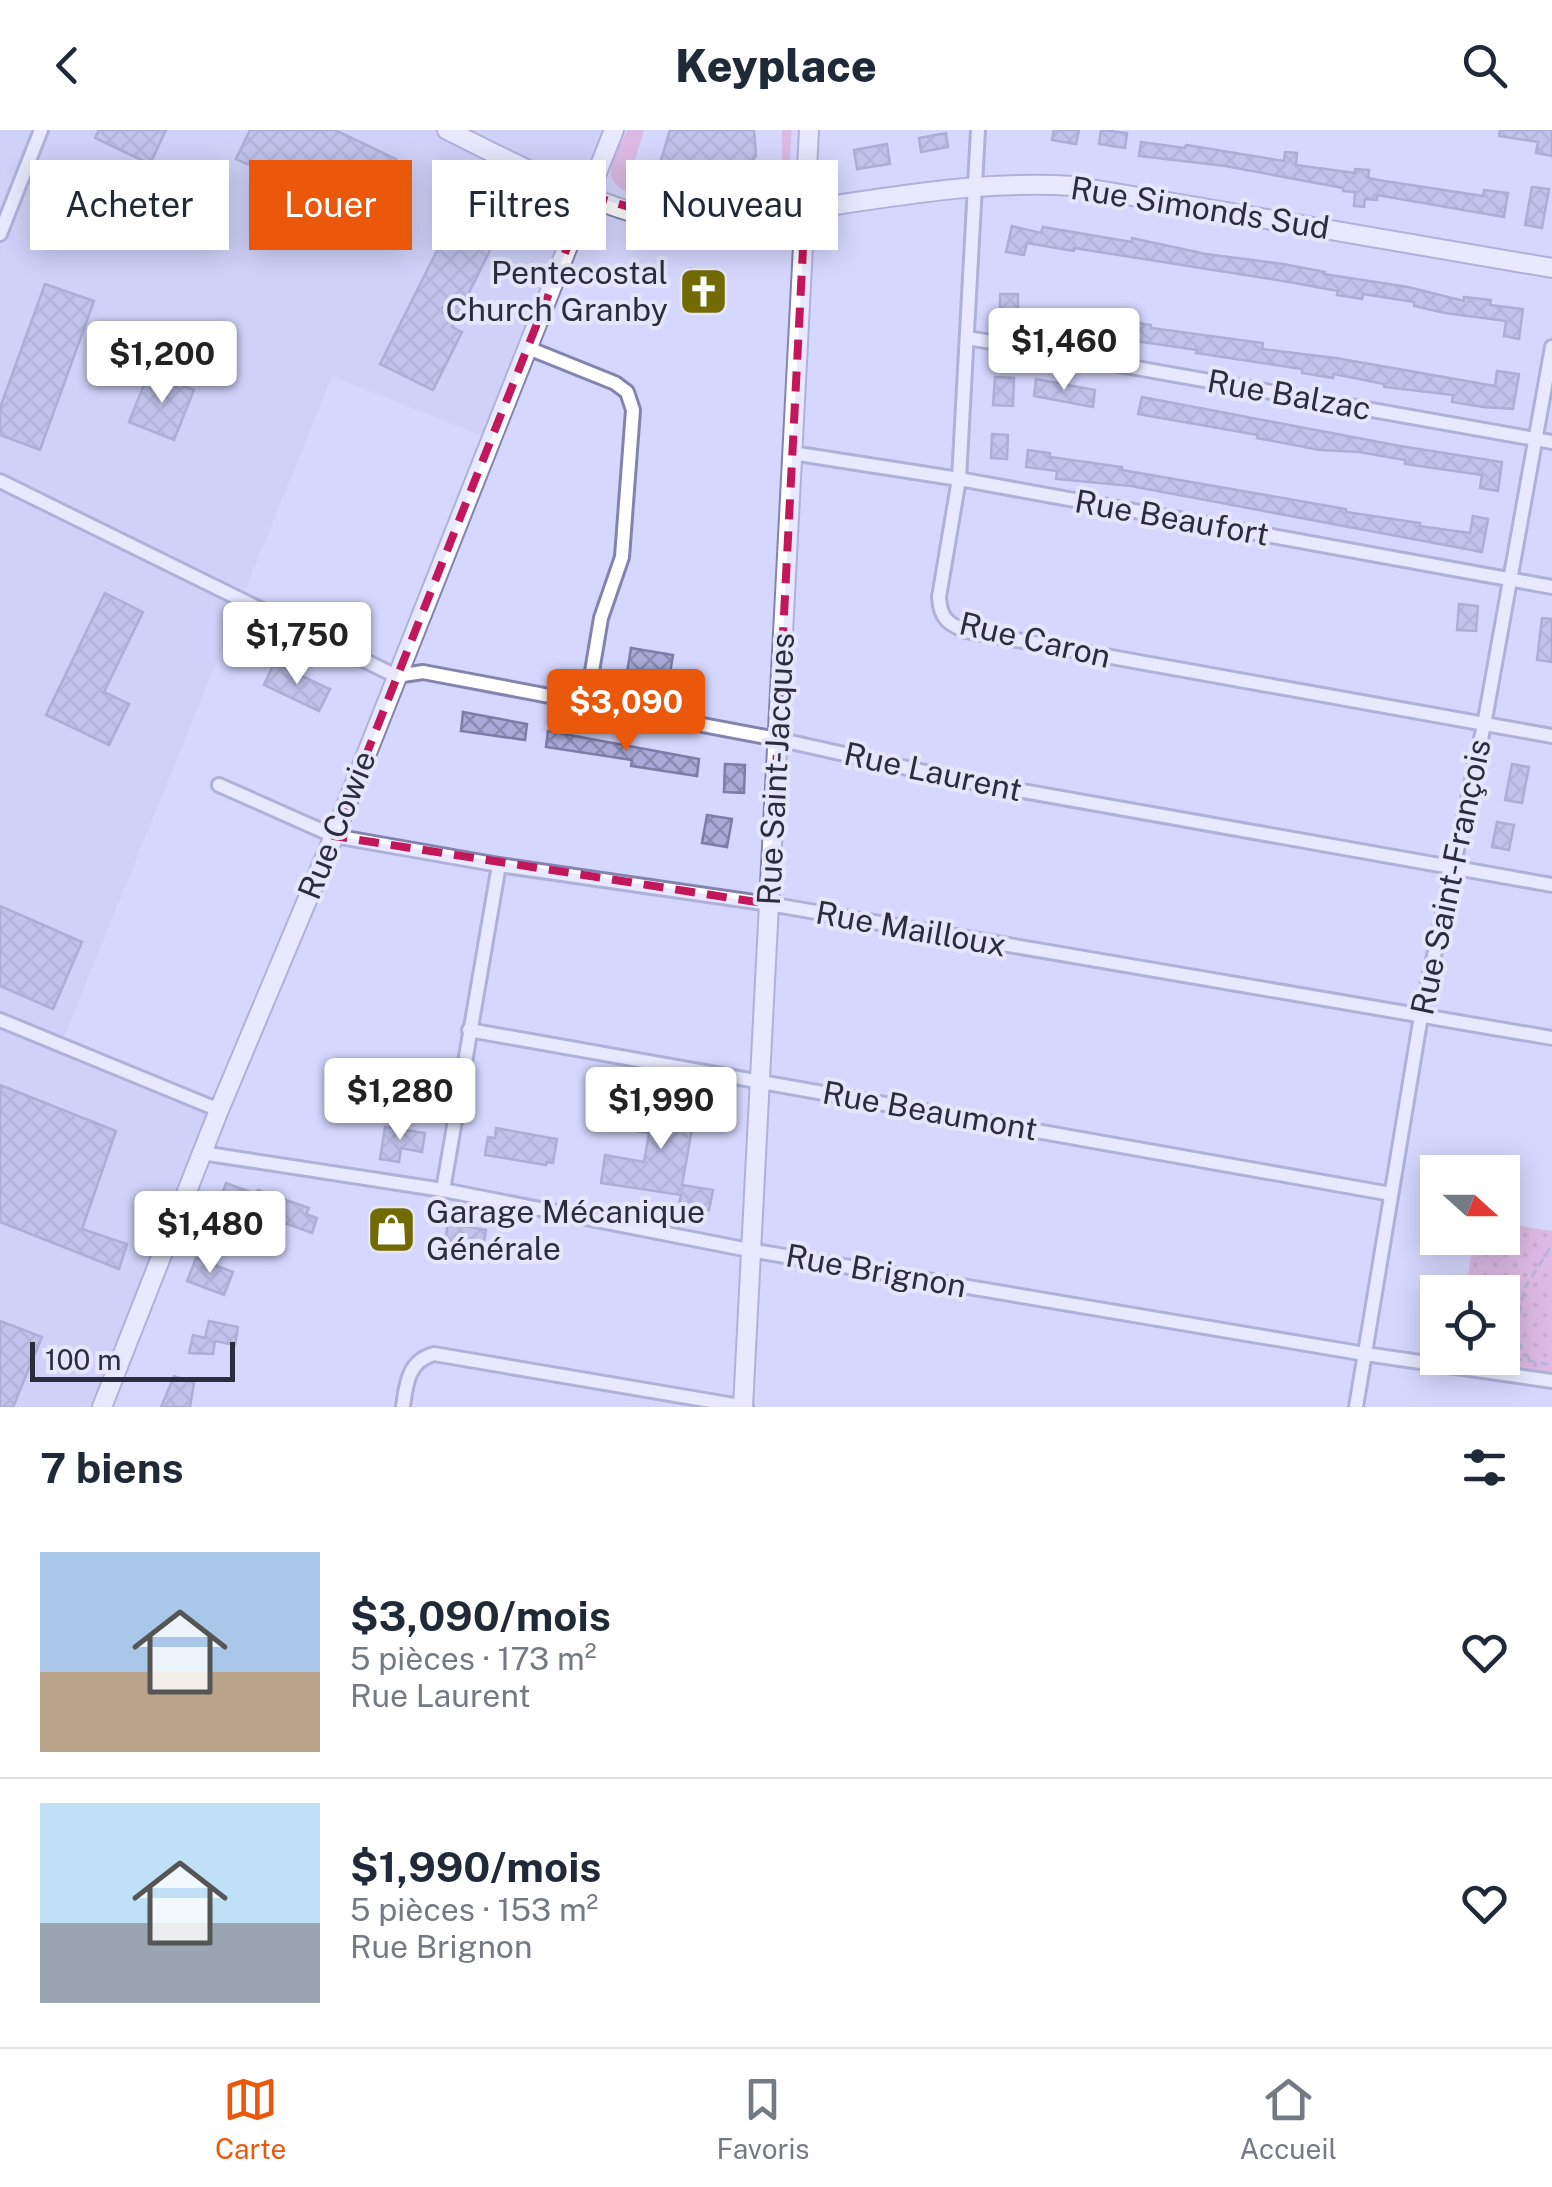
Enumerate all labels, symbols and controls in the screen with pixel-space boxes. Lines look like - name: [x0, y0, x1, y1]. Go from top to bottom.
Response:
- icon: back: [40, 38, 95, 93]
- icon: search: [1457, 38, 1512, 93]
- text: Keyplace: [675, 39, 877, 92]
- chip: Acheter: [30, 160, 229, 250]
- chip: Louer: [249, 160, 412, 250]
- chip: Filtres: [432, 160, 606, 250]
- chip: Nouveau: [626, 160, 838, 250]
- street label: Rue Simonds Sud: [1068, 169, 1332, 246]
- place label: Pentecostal Church Granby: [446, 254, 668, 328]
- church icon: Pentecostal Church Granby: [677, 265, 729, 317]
- pin: $1,460: [983, 308, 1145, 393]
- pin: $1,200: [81, 321, 243, 406]
- text: $1,460: [1011, 322, 1117, 359]
- text: $1,200: [109, 335, 215, 372]
- street label: Rue Balzac: [1204, 362, 1374, 427]
- street label: Rue Beaufort: [1072, 482, 1272, 553]
- pin: $1,750: [216, 602, 378, 687]
- street label: Rue Caron: [956, 604, 1114, 675]
- text: $1,750: [245, 616, 349, 653]
- street label: Rue Saint-Jacques: [750, 632, 801, 906]
- pin: $3,090: [545, 669, 707, 754]
- text: $3,090: [569, 683, 683, 720]
- street label: Rue Laurent: [841, 735, 1025, 808]
- street label: Rue Saint-François: [1403, 736, 1498, 1018]
- street label: Rue Cowie: [290, 745, 383, 904]
- street label: Rue Mailloux: [813, 894, 1009, 963]
- pin: $1,280: [319, 1058, 481, 1143]
- pin: $1,990: [580, 1067, 742, 1152]
- text: $1,280: [346, 1072, 454, 1109]
- street label: Rue Beaumont: [820, 1073, 1040, 1148]
- text: $1,990: [608, 1081, 714, 1118]
- north arrow: [1420, 1155, 1520, 1255]
- map controls: [1420, 1155, 1520, 1375]
- pin: $1,480: [129, 1191, 291, 1276]
- place label: Garage Mécanique Générale: [426, 1193, 705, 1267]
- shop icon: Garage Mécanique Générale: [365, 1204, 417, 1256]
- text: $1,480: [156, 1205, 264, 1242]
- street label: Rue Brignon: [783, 1236, 969, 1305]
- button: locate: [1420, 1275, 1520, 1375]
- scale bar: [30, 1337, 235, 1382]
- text: 100 m: [45, 1343, 122, 1376]
- icon: filters: [1457, 1440, 1512, 1495]
- text: 7 biens: [40, 1443, 184, 1492]
- text: $3,090/mois: [350, 1591, 611, 1640]
- icon: home: [120, 1592, 240, 1712]
- icon: heart: [1457, 1625, 1512, 1680]
- text: 5 pièces · 173 m²: [350, 1640, 596, 1677]
- text: Rue Laurent: [350, 1677, 531, 1714]
- text: $1,990/mois: [350, 1842, 602, 1891]
- icon: home: [120, 1843, 240, 1963]
- icon: heart: [1457, 1876, 1512, 1931]
- text: 5 pièces · 153 m²: [350, 1891, 598, 1928]
- text: Rue Brignon: [350, 1928, 532, 1965]
- tab: Carte: [215, 2072, 286, 2165]
- tab: Favoris: [716, 2072, 810, 2165]
- tab: Accueil: [1240, 2072, 1337, 2165]

